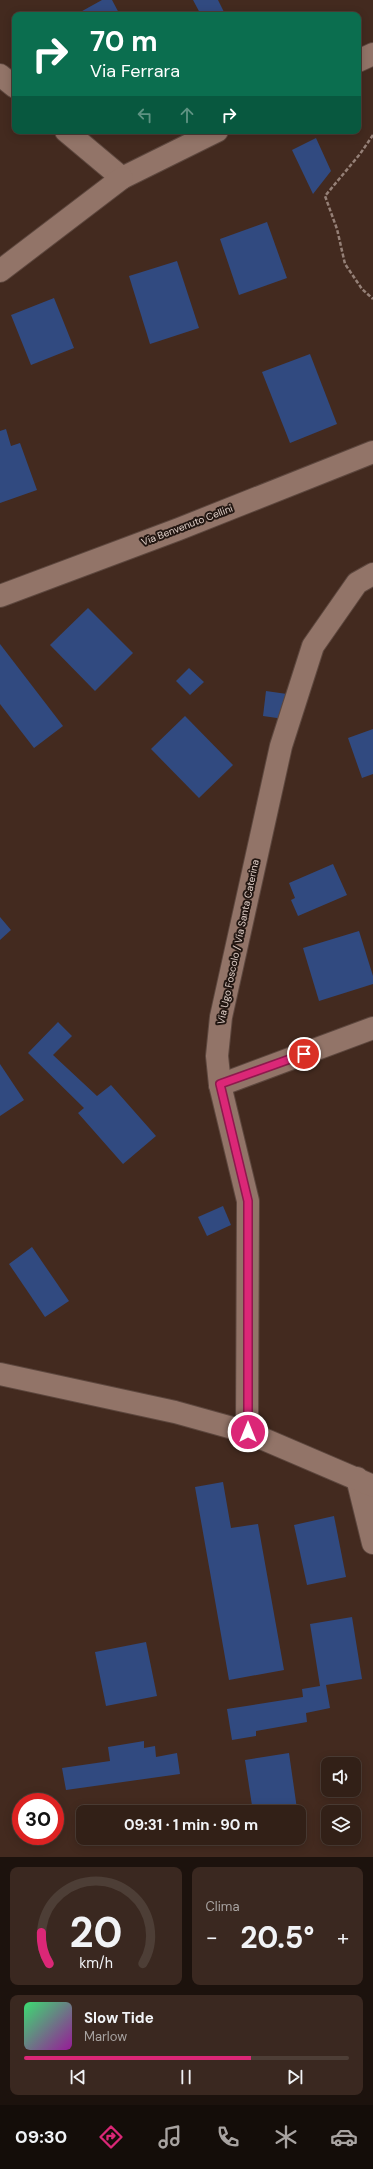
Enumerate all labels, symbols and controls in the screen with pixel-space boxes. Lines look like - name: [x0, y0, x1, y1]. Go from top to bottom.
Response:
- text: 70 m: [90, 23, 158, 60]
- icon: right: [24, 28, 76, 80]
- text: Via Ferrara: [90, 59, 180, 83]
- icon: left: [134, 104, 156, 126]
- icon: ahead: [176, 104, 198, 126]
- icon: right: [218, 104, 240, 126]
- street label: Via Benvenuto Cellini: [139, 502, 235, 548]
- street label: Via Ugo Foscolo / Via Santa Caterina: [214, 858, 262, 1026]
- pin: [287, 1037, 321, 1071]
- icon: arrive: [293, 1043, 315, 1065]
- position arrow: [227, 1411, 269, 1453]
- map controls: [321, 1757, 361, 1845]
- button: sound: [321, 1757, 361, 1797]
- speed limit sign: 30: [12, 1793, 64, 1845]
- button: layers: [321, 1805, 361, 1845]
- text: 09:31 · 1 min · 90 m: [124, 1815, 258, 1835]
- text: Clima: [206, 1898, 240, 1915]
- text: 20: [69, 1906, 122, 1960]
- text: 20.5°: [240, 1918, 314, 1957]
- text: −: [206, 1923, 218, 1952]
- text: +: [337, 1923, 349, 1952]
- text: km/h: [79, 1954, 113, 1972]
- text: Slow Tide: [84, 2008, 154, 2028]
- text: Marlow: [84, 2028, 127, 2045]
- icon: previous: [67, 2066, 89, 2088]
- icon: pause: [175, 2066, 197, 2088]
- icon: next: [284, 2066, 306, 2088]
- icon: directions: [97, 2123, 125, 2151]
- icon: music: [156, 2123, 184, 2151]
- icon: phone: [214, 2123, 242, 2151]
- icon: climate: [272, 2123, 300, 2151]
- icon: car: [330, 2123, 358, 2151]
- text: 09:30: [15, 2125, 67, 2149]

